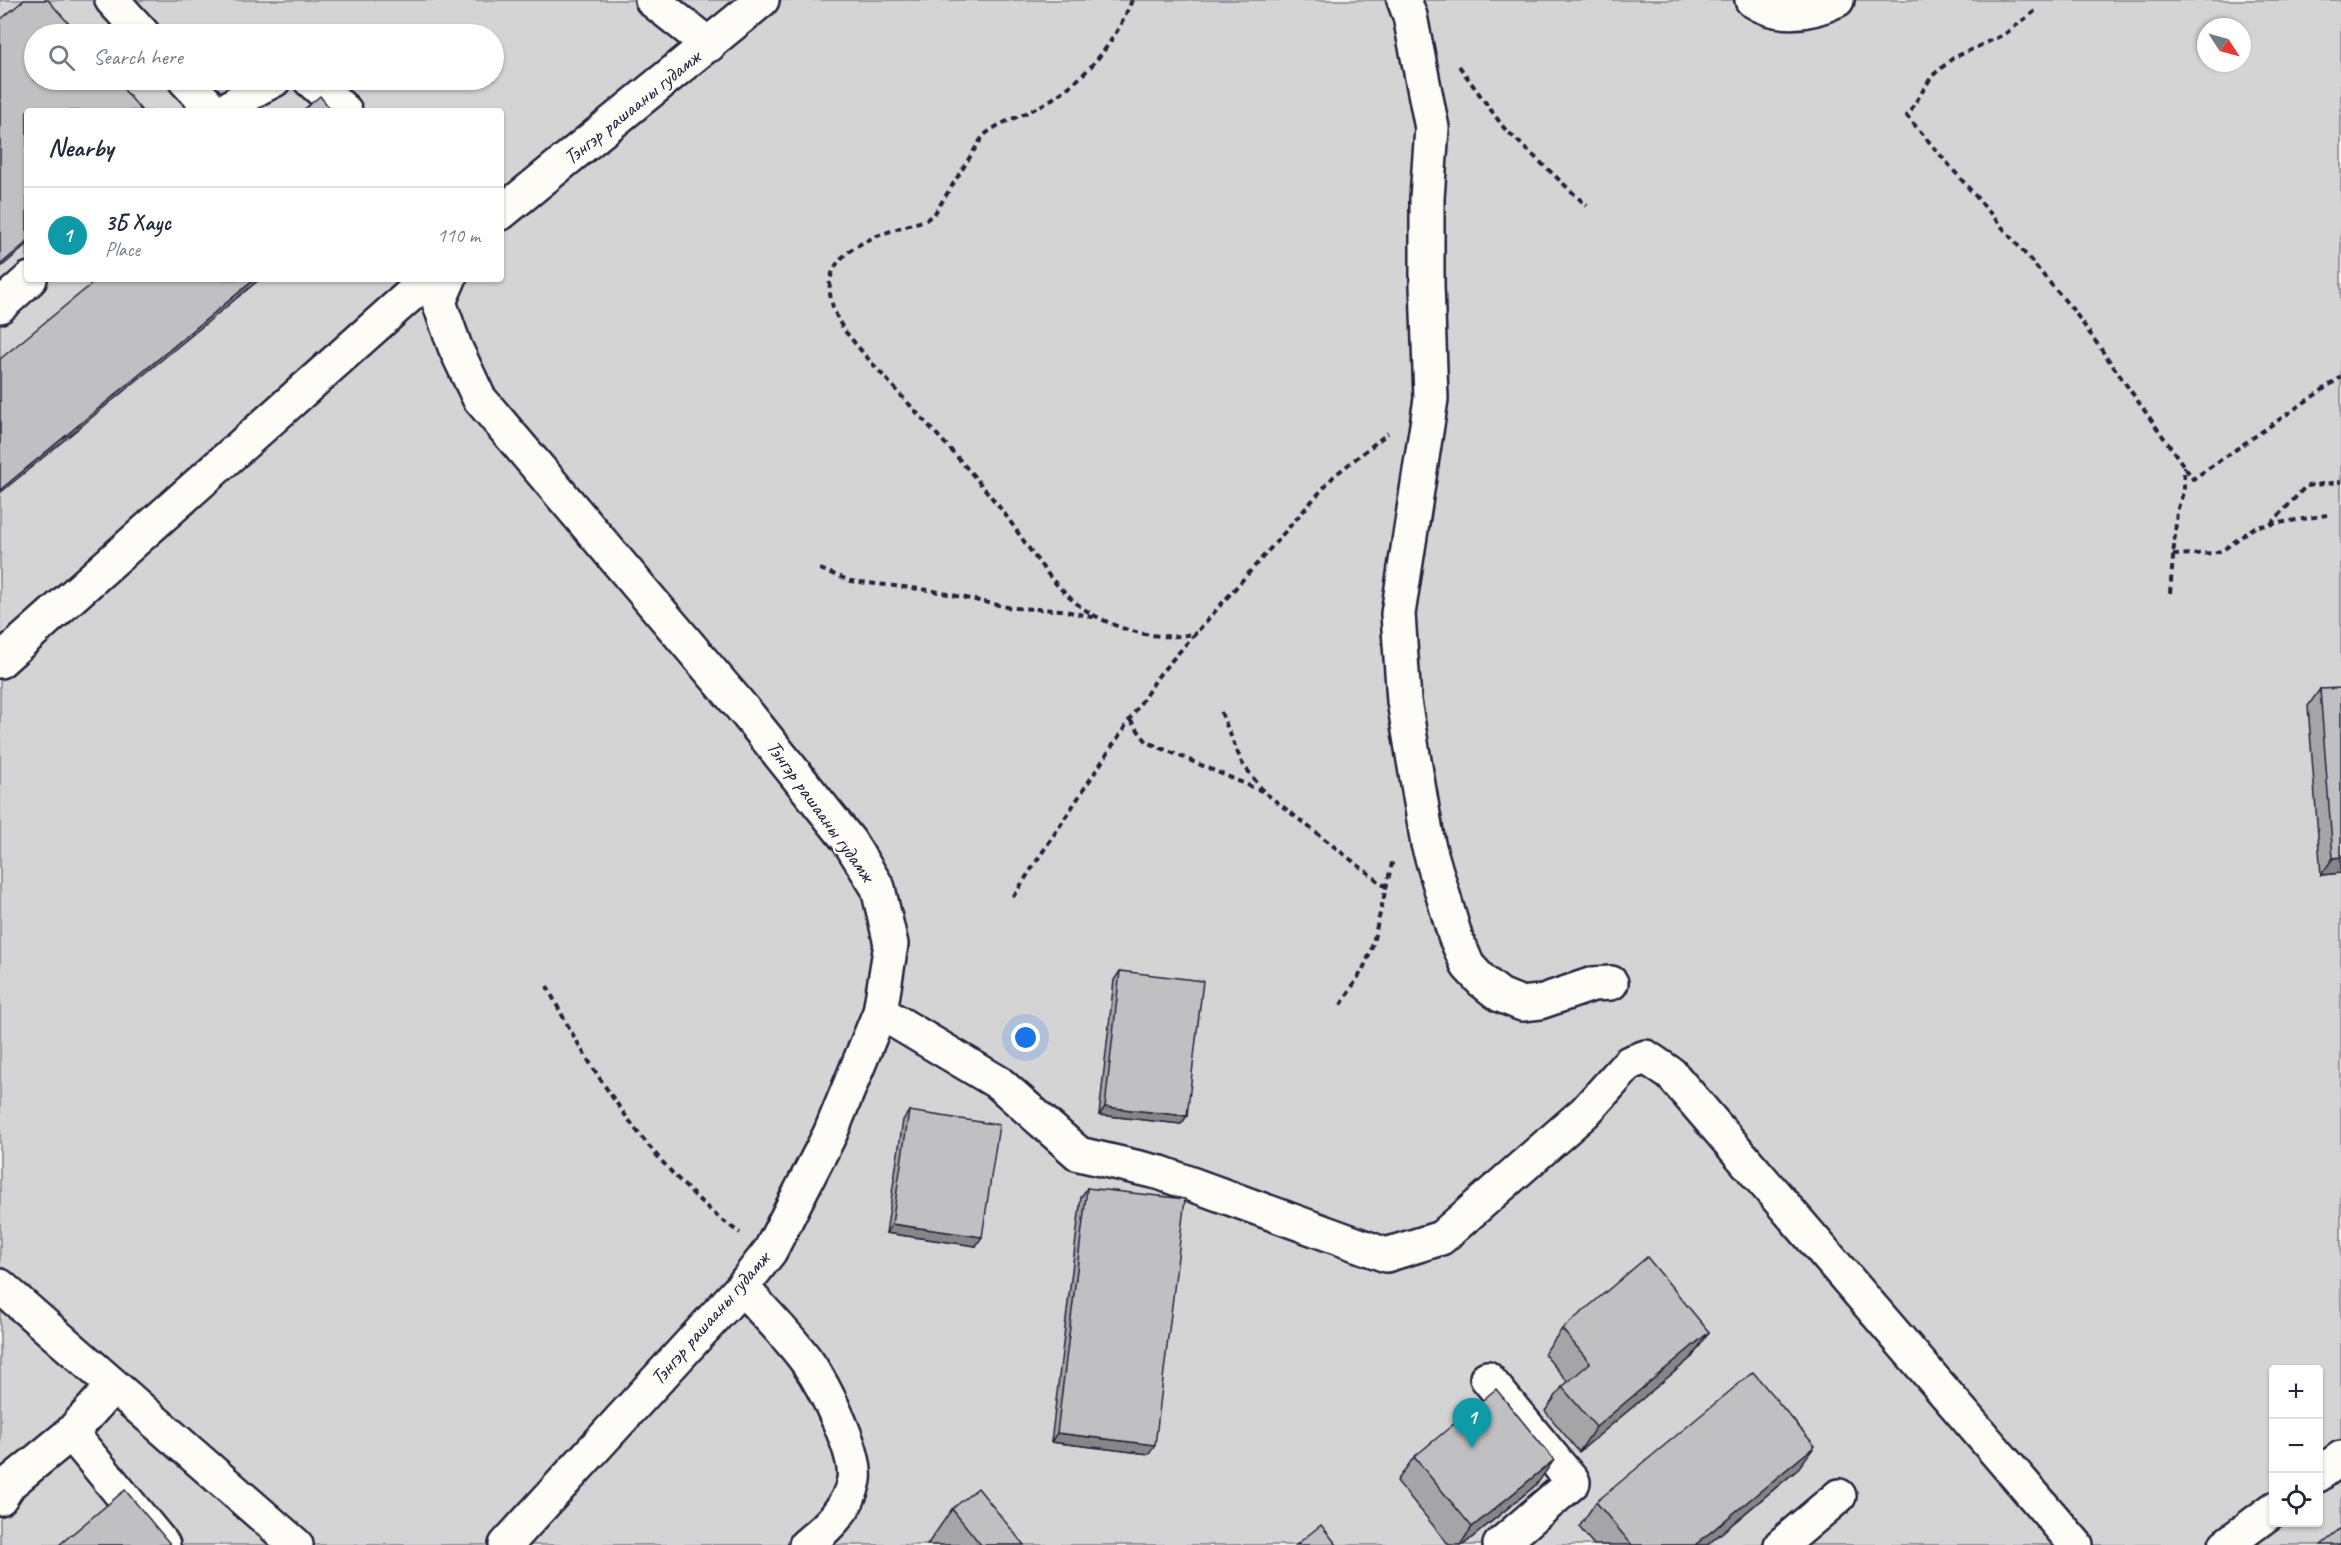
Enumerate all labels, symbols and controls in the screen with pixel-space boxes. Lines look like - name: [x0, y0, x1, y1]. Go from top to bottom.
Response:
- north arrow: [2197, 18, 2251, 72]
- search box: [24, 24, 504, 90]
- icon: search: [45, 41, 78, 74]
- text: Search here: [93, 43, 183, 71]
- street label: Тэнгэр рашааны гудамж: [558, 43, 707, 170]
- text: Nearby: [48, 131, 113, 164]
- text: 3Б Хаус: [105, 209, 171, 237]
- text: 1: [63, 223, 72, 248]
- text: 110 m: [437, 223, 480, 248]
- text: Place: [105, 237, 140, 262]
- street label: Тэнгэр рашааны гудамж: [761, 735, 882, 888]
- your location: [1011, 1023, 1040, 1052]
- street label: Тэнгэр рашааны гудамж: [645, 1244, 776, 1390]
- map controls: [2269, 1365, 2323, 1527]
- button: +: [2269, 1365, 2323, 1419]
- pin: 1: [1452, 1398, 1492, 1448]
- button: −: [2269, 1419, 2323, 1473]
- button: locate: [2269, 1473, 2323, 1527]

